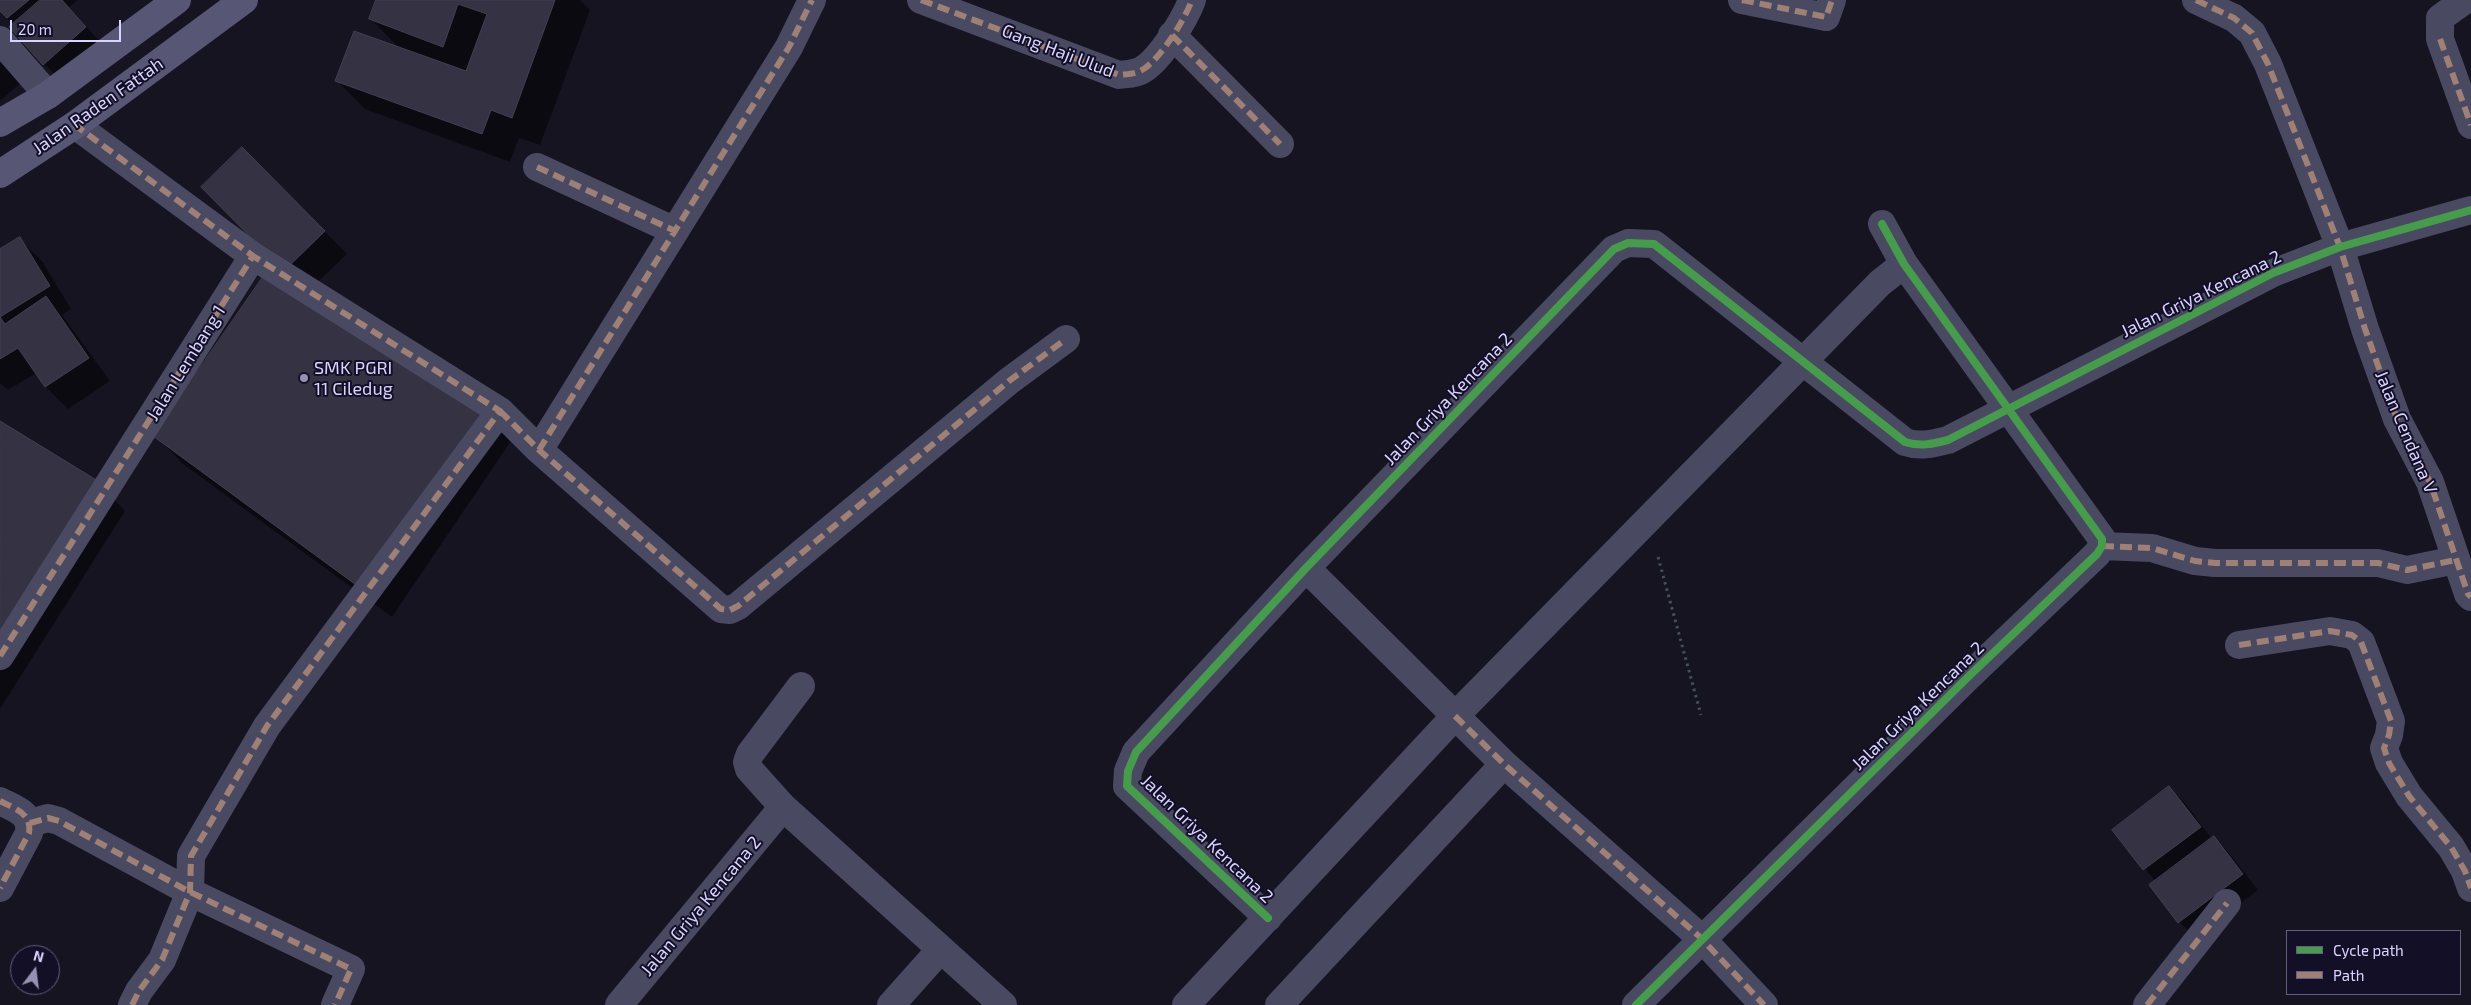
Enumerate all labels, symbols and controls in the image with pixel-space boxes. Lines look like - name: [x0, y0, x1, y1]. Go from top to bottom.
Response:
- scale bar: [12, 10, 124, 42]
- text: 20 m: [18, 20, 52, 38]
- street label: Gang Haji Ulud: [999, 20, 1117, 82]
- street label: Jalan Raden Fattah: [29, 53, 167, 159]
- street label: Jalan Griya Kencana 2: [2117, 246, 2285, 342]
- street label: Jalan Lembang 1: [142, 301, 230, 425]
- street label: Jalan Griya Kencana 2: [1379, 328, 1517, 470]
- place label: SMK PGRI 11 Ciledug: [314, 357, 393, 399]
- street label: Jalan Cendana V: [2370, 367, 2442, 497]
- marker: SMK PGRI 11 Ciledug: [298, 372, 310, 384]
- street label: Jalan Griya Kencana 2: [1847, 637, 1989, 775]
- street label: Jalan Griya Kencana 2: [1136, 770, 1278, 908]
- street label: Jalan Griya Kencana 2: [636, 832, 766, 980]
- legend: [2286, 930, 2461, 995]
- text: Cycle path: [2333, 941, 2404, 959]
- north arrow: [10, 945, 60, 995]
- text: N: [32, 946, 46, 966]
- text: Path: [2333, 966, 2364, 984]

